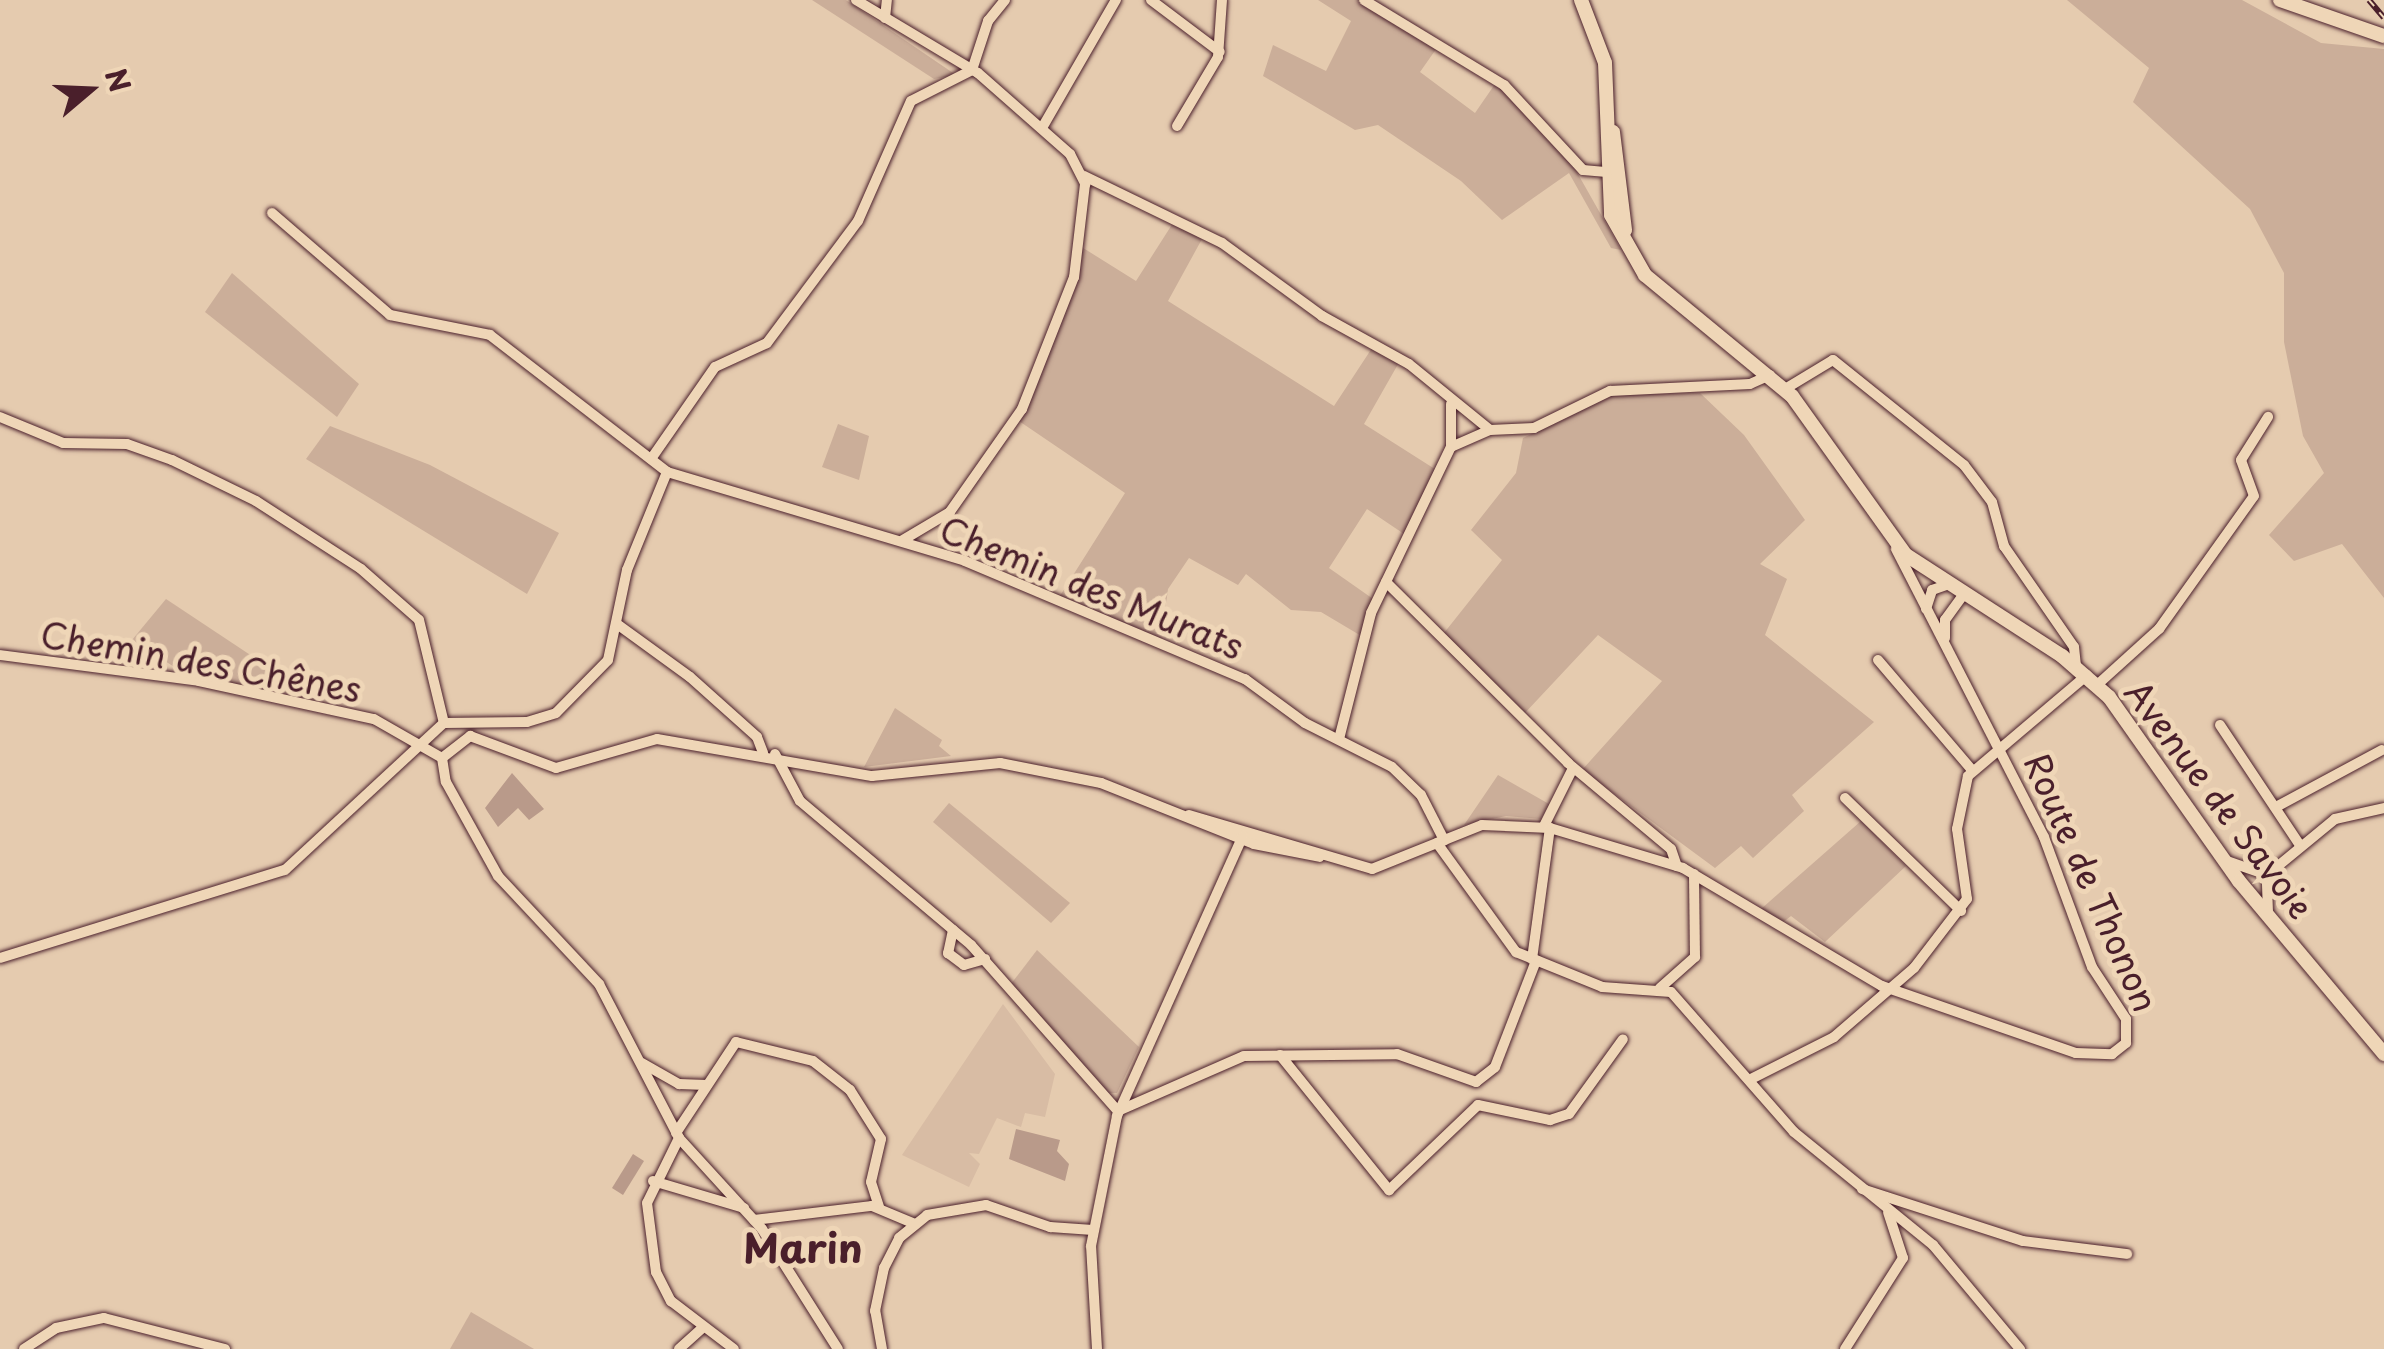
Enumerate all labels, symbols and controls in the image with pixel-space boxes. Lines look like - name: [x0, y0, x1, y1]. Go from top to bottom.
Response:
- north arrow: [40, 40, 140, 140]
- text: N: [95, 63, 143, 98]
- street label: Chemin des Murats: [933, 507, 1251, 667]
- street label: Chemin des Chênes: [36, 612, 366, 710]
- street label: Avenue de Savoie: [2116, 670, 2324, 928]
- street label: Route de Thonon: [2016, 745, 2168, 1019]
- district label: Marin: [743, 1223, 863, 1271]

